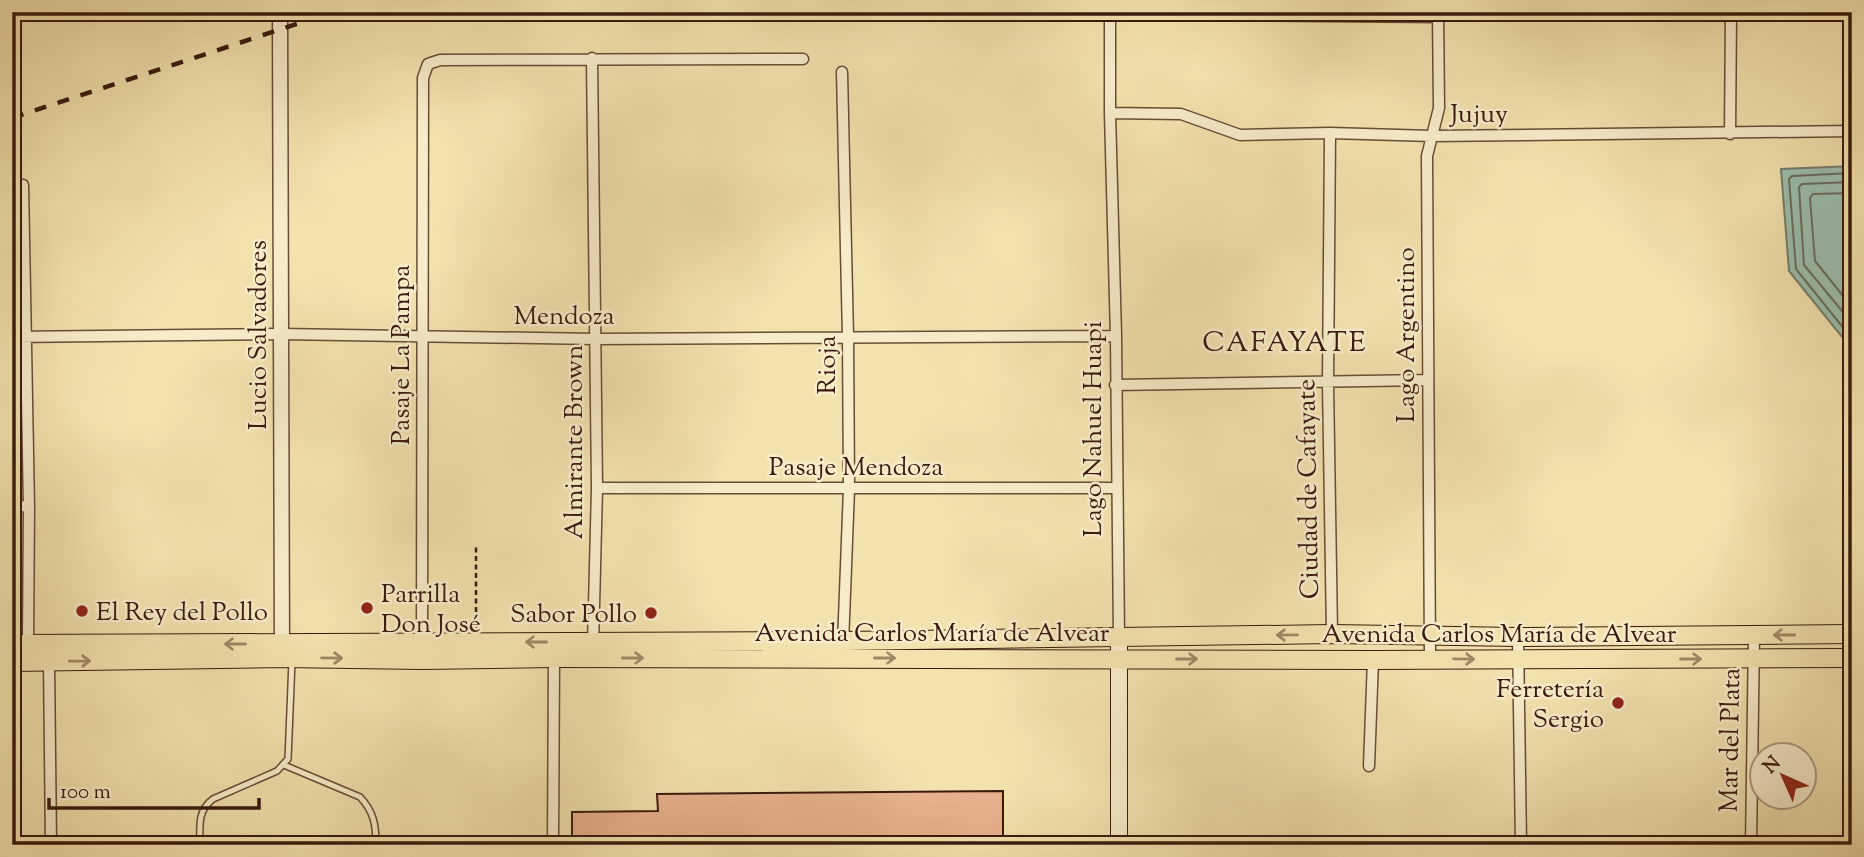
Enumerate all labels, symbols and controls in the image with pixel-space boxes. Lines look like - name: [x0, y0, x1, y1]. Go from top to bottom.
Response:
- street label: Jujuy: [1448, 97, 1508, 134]
- street label: Lucio Salvadores: [241, 240, 278, 430]
- street label: Lago Argentino: [1389, 247, 1426, 423]
- street label: Pasaje La Pampa: [384, 265, 421, 445]
- street label: Mendoza: [513, 299, 615, 336]
- street label: Lago Nahuel Huapi: [1076, 321, 1113, 537]
- district label: CAFAYATE: [1202, 324, 1368, 364]
- street label: Rioja: [810, 335, 847, 395]
- street label: Almirante Brown: [557, 345, 594, 539]
- street label: Ciudad de Cafayate: [1289, 378, 1330, 599]
- street label: Pasaje Mendoza: [769, 450, 943, 487]
- place label: Parrilla Don José: [381, 577, 481, 644]
- place label: El Rey del Pollo: [96, 595, 268, 632]
- place label: Sabor Pollo: [510, 597, 637, 634]
- marker: Parrilla Don José: [359, 600, 375, 616]
- marker: El Rey del Pollo: [74, 603, 90, 619]
- marker: Sabor Pollo: [643, 605, 659, 621]
- street label: Avenida Carlos María de Alvear: [754, 616, 1110, 653]
- street label: Avenida Carlos María de Alvear: [1321, 617, 1677, 654]
- one-way arrow: [1275, 628, 1298, 642]
- one-way arrow: [1772, 628, 1795, 642]
- one-way arrow: [525, 635, 548, 649]
- one-way arrow: [224, 637, 247, 651]
- one-way arrow: [874, 651, 897, 665]
- one-way arrow: [321, 652, 344, 665]
- one-way arrow: [622, 652, 645, 665]
- one-way arrow: [1176, 652, 1199, 666]
- one-way arrow: [1452, 652, 1475, 665]
- one-way arrow: [1680, 652, 1703, 666]
- one-way arrow: [69, 654, 92, 668]
- street label: Mar del Plata: [1712, 667, 1751, 813]
- place label: Ferretería Sergio: [1496, 672, 1604, 739]
- marker: Ferretería Sergio: [1610, 695, 1626, 711]
- north arrow: [1748, 742, 1818, 812]
- text: N: [1758, 751, 1788, 781]
- scale bar: [49, 766, 259, 810]
- text: 100 m: [60, 778, 111, 808]

